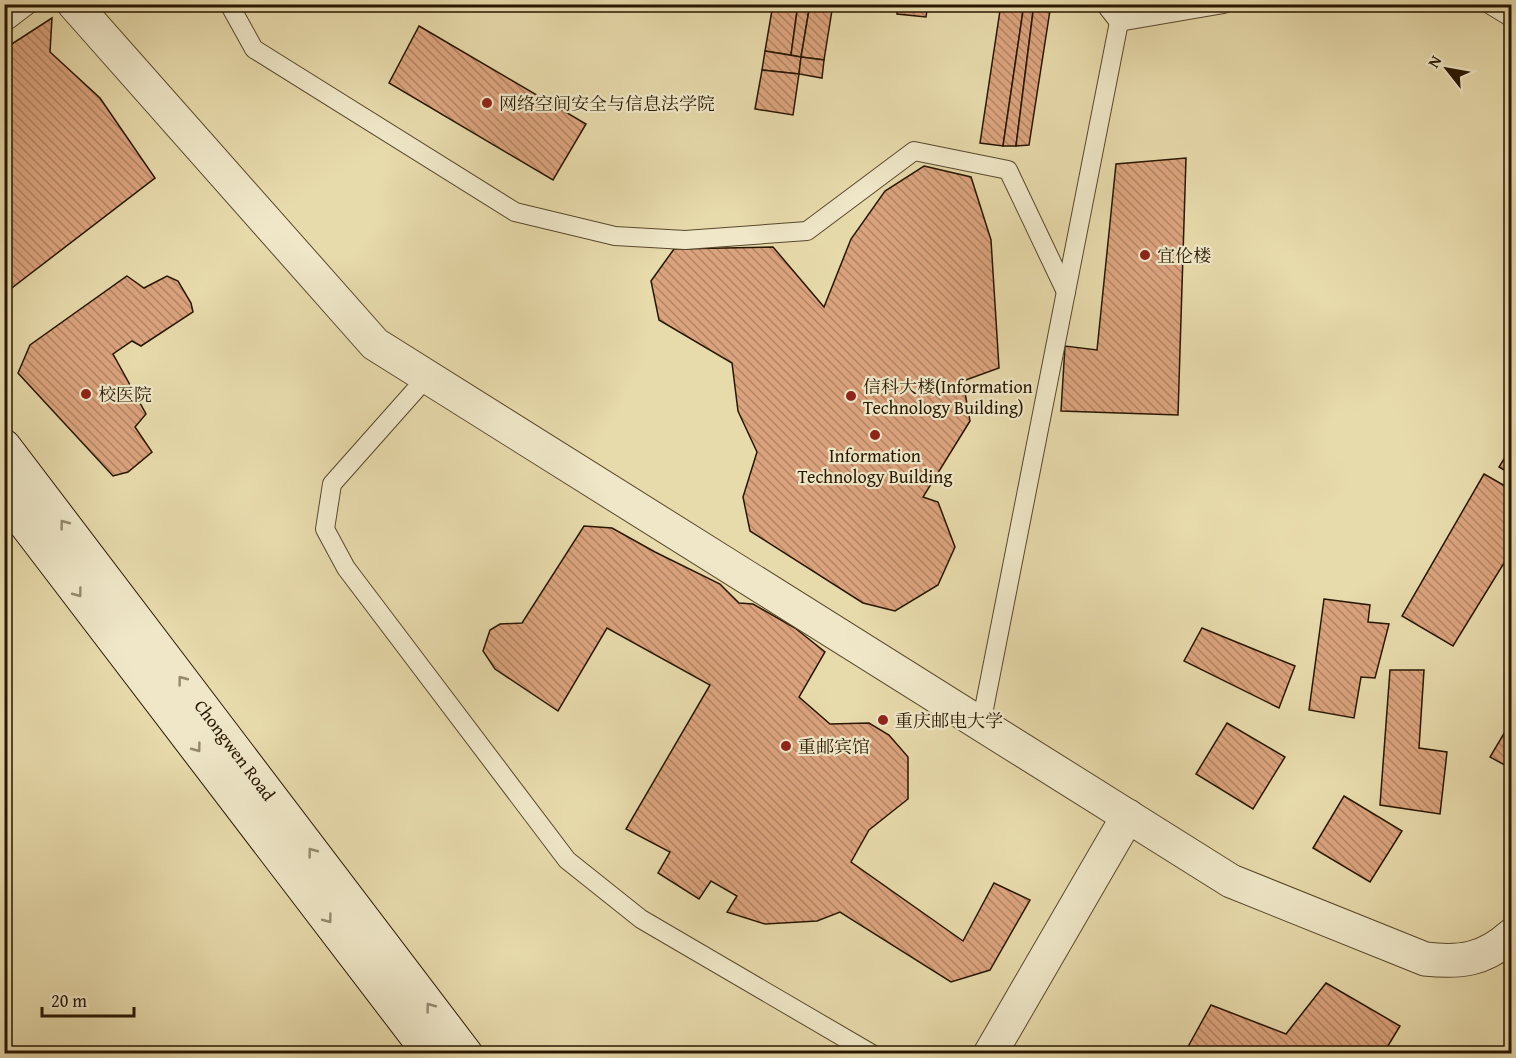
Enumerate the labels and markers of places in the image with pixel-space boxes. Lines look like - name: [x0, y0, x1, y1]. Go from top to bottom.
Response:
- place label: 网络空间安全与信息法学院: [499, 90, 715, 117]
- marker: 网络空间安全与信息法学院: [480, 96, 494, 110]
- place label: 宜伦楼: [1157, 242, 1211, 269]
- marker: 宜伦楼: [1138, 248, 1152, 262]
- place label: 信科大楼(Information Technology Building): [863, 373, 1033, 421]
- place label: 校医院: [98, 381, 152, 408]
- marker: 校医院: [79, 387, 93, 401]
- marker: 信科大楼(Information Technology Building): [844, 389, 858, 403]
- marker: Information Technology Building: [868, 428, 882, 442]
- place label: Information Technology Building: [798, 442, 952, 490]
- place label: 重庆邮电大学: [895, 707, 1003, 734]
- marker: 重庆邮电大学: [876, 713, 890, 727]
- place label: 重邮宾馆: [798, 733, 870, 760]
- marker: 重邮宾馆: [779, 739, 793, 753]

